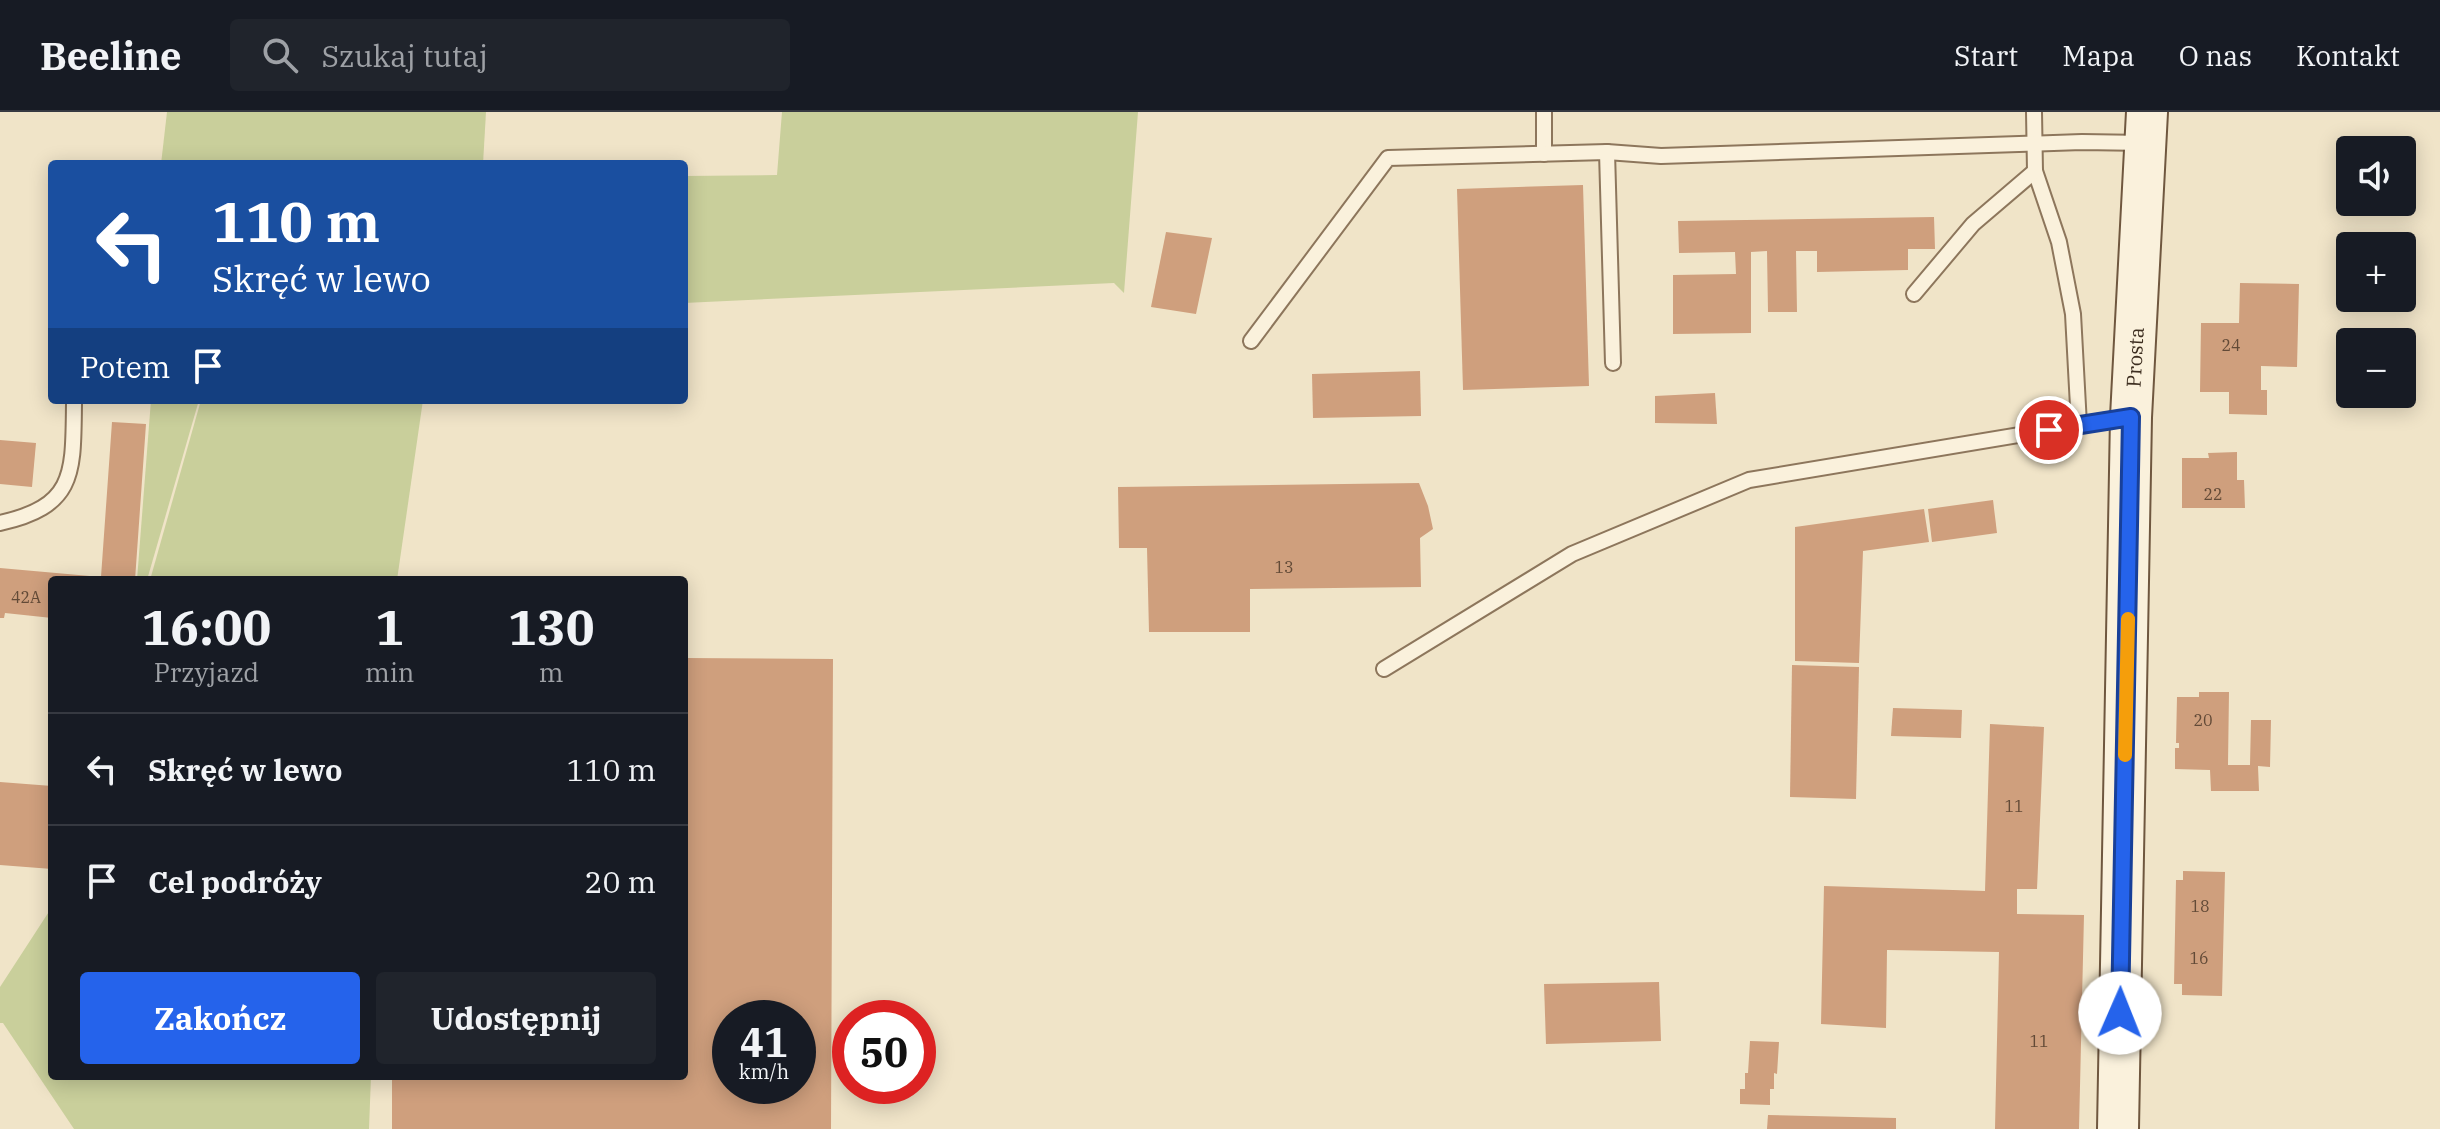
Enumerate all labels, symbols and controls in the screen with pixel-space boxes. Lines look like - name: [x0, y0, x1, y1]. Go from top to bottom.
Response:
- search box: [230, 19, 790, 91]
- text: Beeline: [40, 31, 182, 80]
- icon: search: [258, 33, 302, 77]
- text: Szukaj tutaj: [322, 36, 488, 75]
- text: Start: [1954, 37, 2018, 74]
- text: Mapa: [2062, 37, 2135, 74]
- text: O nas: [2179, 37, 2252, 74]
- text: Kontakt: [2296, 37, 2400, 74]
- map controls: [2336, 136, 2416, 408]
- button: sound: [2336, 136, 2416, 216]
- text: 110 m: [212, 185, 380, 257]
- icon: left: [80, 192, 184, 296]
- button: +: [2336, 232, 2416, 312]
- text: Skręć w lewo: [212, 255, 431, 302]
- street label: Prosta: [2119, 326, 2149, 388]
- button: −: [2336, 328, 2416, 408]
- house number: 24: [2221, 335, 2241, 355]
- icon: arrive: [186, 344, 230, 388]
- text: Potem: [80, 347, 170, 386]
- pin: [2015, 396, 2083, 464]
- icon: arrive: [2027, 408, 2071, 452]
- house number: 22: [2203, 484, 2223, 504]
- house number: 13: [1274, 557, 1294, 577]
- house number: 42A: [11, 587, 41, 607]
- text: 16:00: [142, 596, 271, 658]
- text: 1: [375, 596, 404, 658]
- text: 130: [508, 596, 594, 658]
- text: Przyjazd: [154, 655, 259, 689]
- text: min: [365, 655, 414, 689]
- text: m: [539, 655, 564, 689]
- house number: 20: [2193, 710, 2213, 730]
- icon: left: [80, 747, 124, 791]
- text: Skręć w lewo: [148, 750, 342, 789]
- text: 110 m: [566, 750, 656, 789]
- house number: 11: [2004, 796, 2024, 816]
- icon: arrive: [80, 859, 124, 903]
- text: Cel podróży: [148, 862, 322, 901]
- text: 20 m: [584, 862, 656, 901]
- house number: 18: [2190, 896, 2210, 916]
- house number: 16: [2189, 948, 2209, 968]
- position arrow: [2078, 971, 2162, 1055]
- button: Zakończ: [80, 972, 360, 1064]
- button: Udostępnij: [376, 972, 656, 1064]
- speed limit sign: 50: [832, 1000, 936, 1104]
- text: 41: [740, 1016, 788, 1068]
- house number: 11: [2029, 1031, 2049, 1051]
- text: km/h: [739, 1058, 789, 1085]

